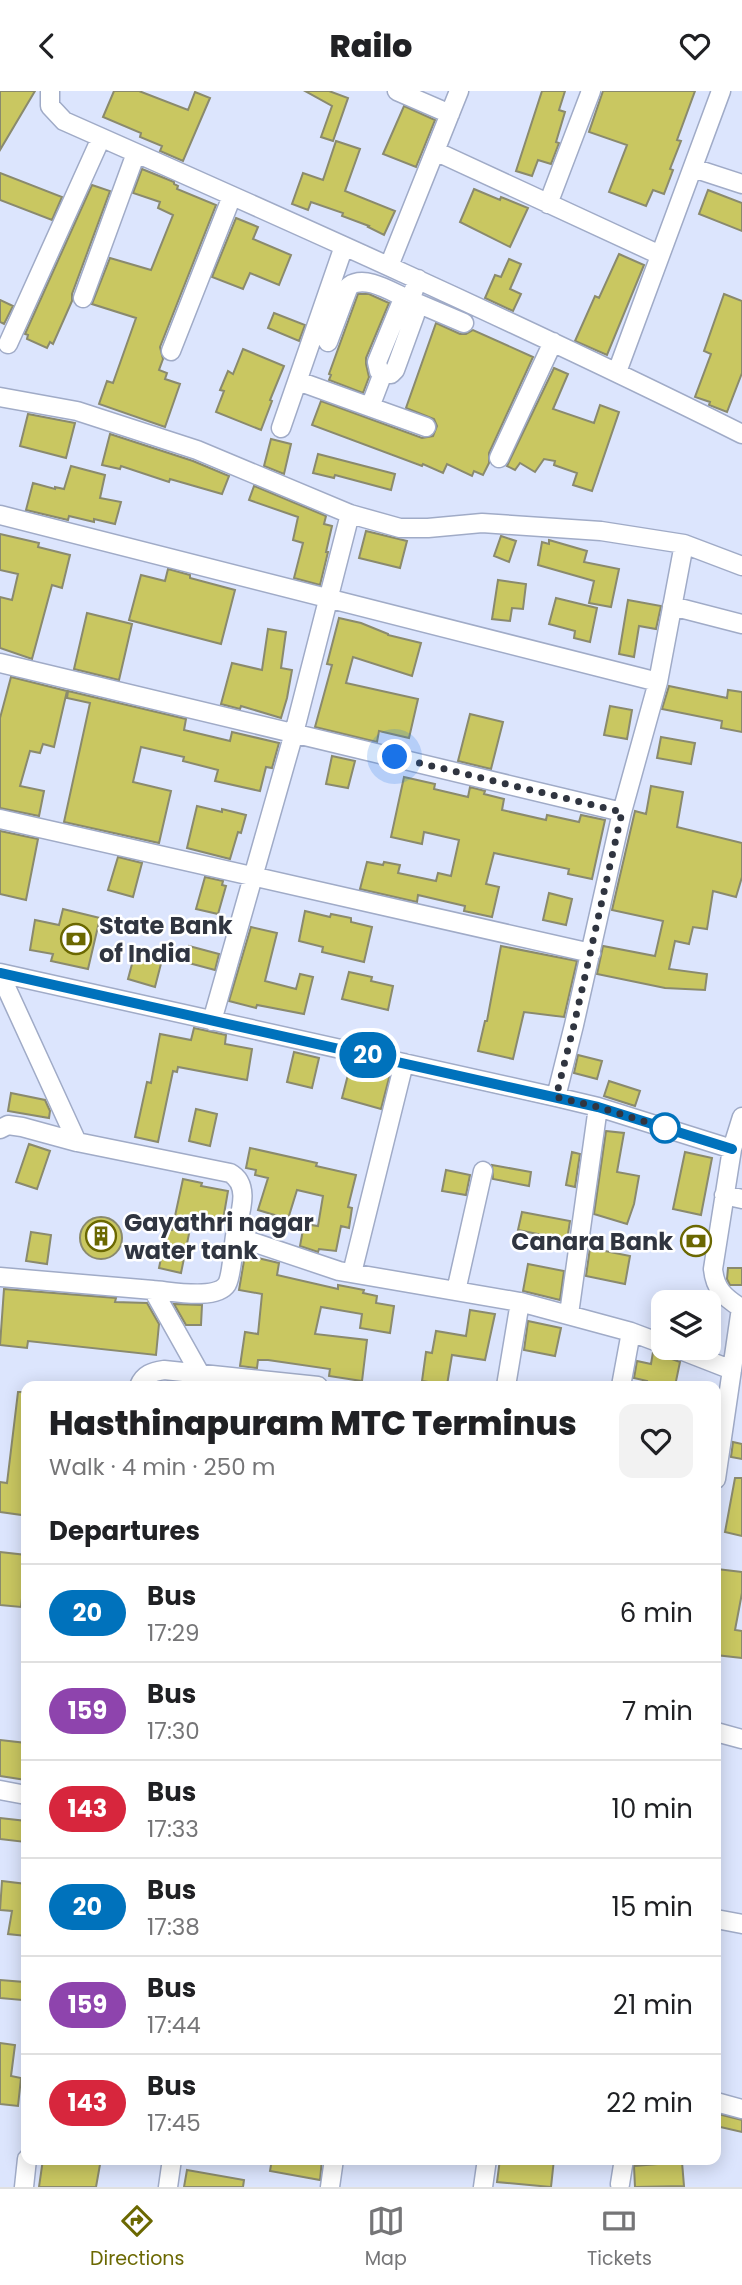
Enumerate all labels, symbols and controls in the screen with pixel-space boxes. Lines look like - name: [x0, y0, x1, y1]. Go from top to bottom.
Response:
- text: Railo: [330, 23, 412, 68]
- icon: back: [28, 27, 66, 65]
- icon: heart: [676, 27, 714, 65]
- your location: [377, 739, 412, 774]
- place label: State Bank of India: [99, 909, 233, 970]
- bank icon: State Bank of India: [59, 922, 93, 956]
- line badge: 20: [336, 1032, 400, 1078]
- text: 20: [353, 1038, 383, 1071]
- unlabelled marker: [650, 1113, 680, 1143]
- place label: Gayathri nagar water tank: [124, 1206, 314, 1267]
- building icon: Gayathri nagar water tank: [84, 1219, 118, 1253]
- bank icon: Canara Bank: [679, 1224, 713, 1258]
- place label: Canara Bank: [511, 1225, 673, 1258]
- map controls: [651, 1290, 721, 1360]
- button: layers: [651, 1290, 721, 1360]
- text: Hasthinapuram MTC Terminus: [49, 1400, 577, 1447]
- button: heart: [619, 1404, 693, 1478]
- text: Walk · 4 min · 250 m: [49, 1451, 275, 1483]
- text: Departures: [49, 1513, 200, 1549]
- text: Bus: [147, 1578, 196, 1614]
- text: 6 min: [620, 1595, 693, 1631]
- text: 20: [73, 1596, 102, 1629]
- text: 17:29: [147, 1617, 200, 1649]
- text: Bus: [147, 1676, 196, 1712]
- text: 7 min: [622, 1693, 693, 1729]
- text: 159: [68, 1694, 107, 1727]
- text: 17:30: [147, 1715, 200, 1747]
- text: Bus: [147, 1774, 196, 1810]
- text: 10 min: [612, 1791, 693, 1827]
- text: 143: [68, 1792, 107, 1825]
- text: 17:33: [147, 1813, 199, 1845]
- text: Bus: [147, 1872, 196, 1908]
- text: 15 min: [612, 1889, 693, 1925]
- text: 20: [73, 1890, 102, 1923]
- text: 17:38: [147, 1911, 200, 1943]
- text: Bus: [147, 1970, 196, 2006]
- text: 21 min: [613, 1987, 693, 2023]
- text: 159: [68, 1988, 107, 2021]
- text: 17:44: [147, 2009, 201, 2041]
- text: Bus: [147, 2068, 196, 2104]
- text: 22 min: [606, 2085, 693, 2121]
- text: 143: [68, 2086, 107, 2119]
- text: 17:45: [147, 2107, 201, 2139]
- tab: Directions: [90, 2202, 184, 2273]
- tab: Map: [365, 2202, 407, 2273]
- tab: Tickets: [587, 2202, 652, 2273]

